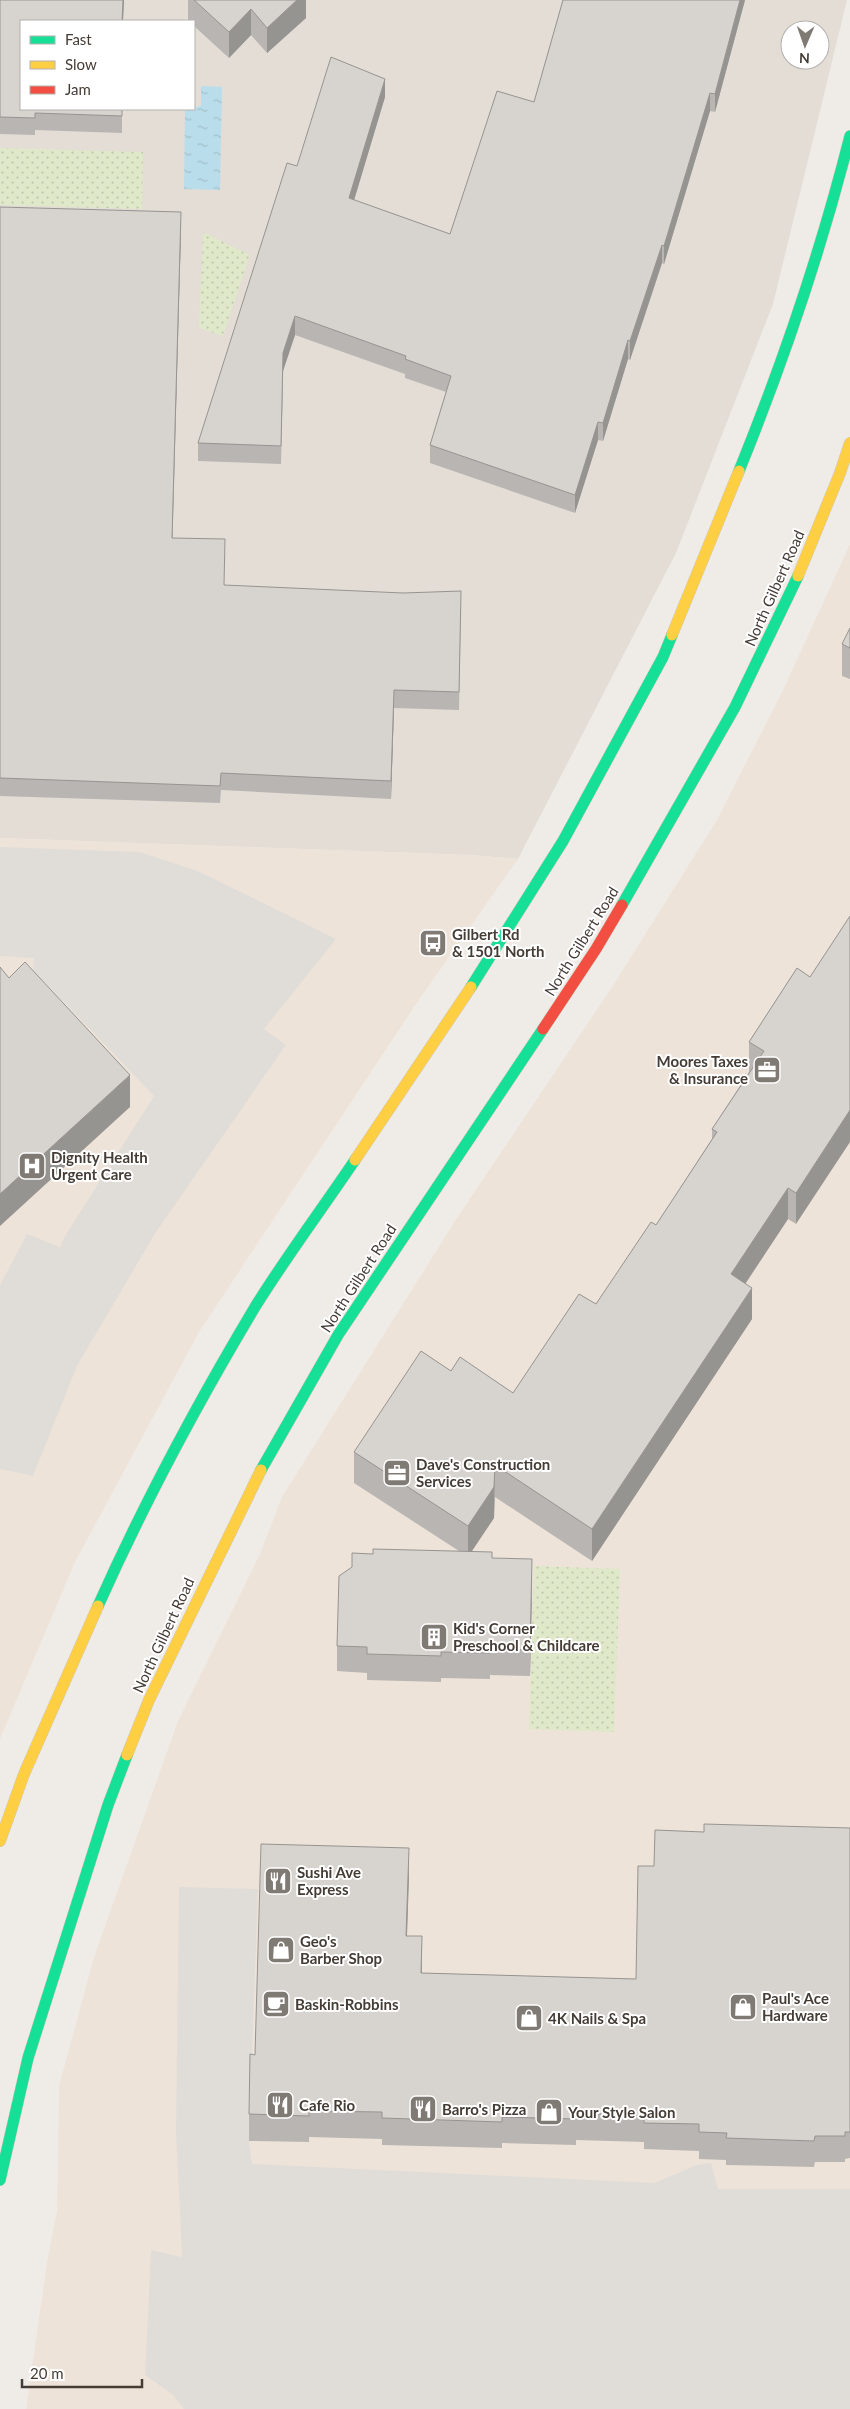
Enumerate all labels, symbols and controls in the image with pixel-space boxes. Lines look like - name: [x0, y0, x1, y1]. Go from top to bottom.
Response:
- legend: [20, 20, 195, 110]
- north arrow: [780, 20, 830, 70]
- text: Fast: [65, 30, 92, 48]
- text: N: [799, 50, 810, 67]
- text: Slow: [65, 55, 97, 73]
- text: Jam: [65, 80, 91, 98]
- street label: North Gilbert Road: [740, 527, 808, 649]
- street label: North Gilbert Road: [540, 883, 622, 999]
- place label: Gilbert Rd & 1501 North: [452, 925, 545, 960]
- bus stop icon: Gilbert Rd & 1501 North: [418, 928, 448, 958]
- place label: Moores Taxes & Insurance: [657, 1052, 748, 1087]
- office icon: Moores Taxes & Insurance: [752, 1055, 782, 1085]
- place label: Dignity Health Urgent Care: [51, 1148, 148, 1183]
- hospital icon: Dignity Health Urgent Care: [17, 1151, 47, 1181]
- street label: North Gilbert Road: [316, 1221, 400, 1335]
- place label: Dave's Construction Services: [416, 1455, 550, 1490]
- office icon: Dave's Construction Services: [382, 1458, 412, 1488]
- street label: North Gilbert Road: [128, 1575, 198, 1695]
- place label: Kid's Corner Preschool & Childcare: [453, 1619, 600, 1654]
- building icon: Kid's Corner Preschool & Childcare: [419, 1622, 449, 1652]
- place label: Sushi Ave Express: [297, 1863, 361, 1898]
- restaurant icon: Sushi Ave Express: [263, 1866, 293, 1896]
- place label: Geo's Barber Shop: [300, 1932, 382, 1967]
- shop icon: Geo's Barber Shop: [266, 1935, 296, 1965]
- cafe icon: Baskin-Robbins: [261, 1989, 291, 2019]
- place label: Paul's Ace Hardware: [762, 1989, 829, 2024]
- shop icon: Paul's Ace Hardware: [728, 1992, 758, 2022]
- place label: Baskin-Robbins: [295, 1995, 399, 2013]
- shop icon: 4K Nails & Spa: [514, 2003, 544, 2033]
- place label: 4K Nails & Spa: [548, 2009, 646, 2027]
- restaurant icon: Cafe Rio: [265, 2090, 295, 2120]
- restaurant icon: Barro's Pizza: [408, 2094, 438, 2124]
- place label: Cafe Rio: [299, 2096, 356, 2114]
- shop icon: Your Style Salon: [534, 2097, 564, 2127]
- place label: Barro's Pizza: [442, 2100, 526, 2118]
- place label: Your Style Salon: [567, 2103, 675, 2121]
- scale bar: [22, 2356, 142, 2388]
- text: 20 m: [30, 2364, 64, 2382]

